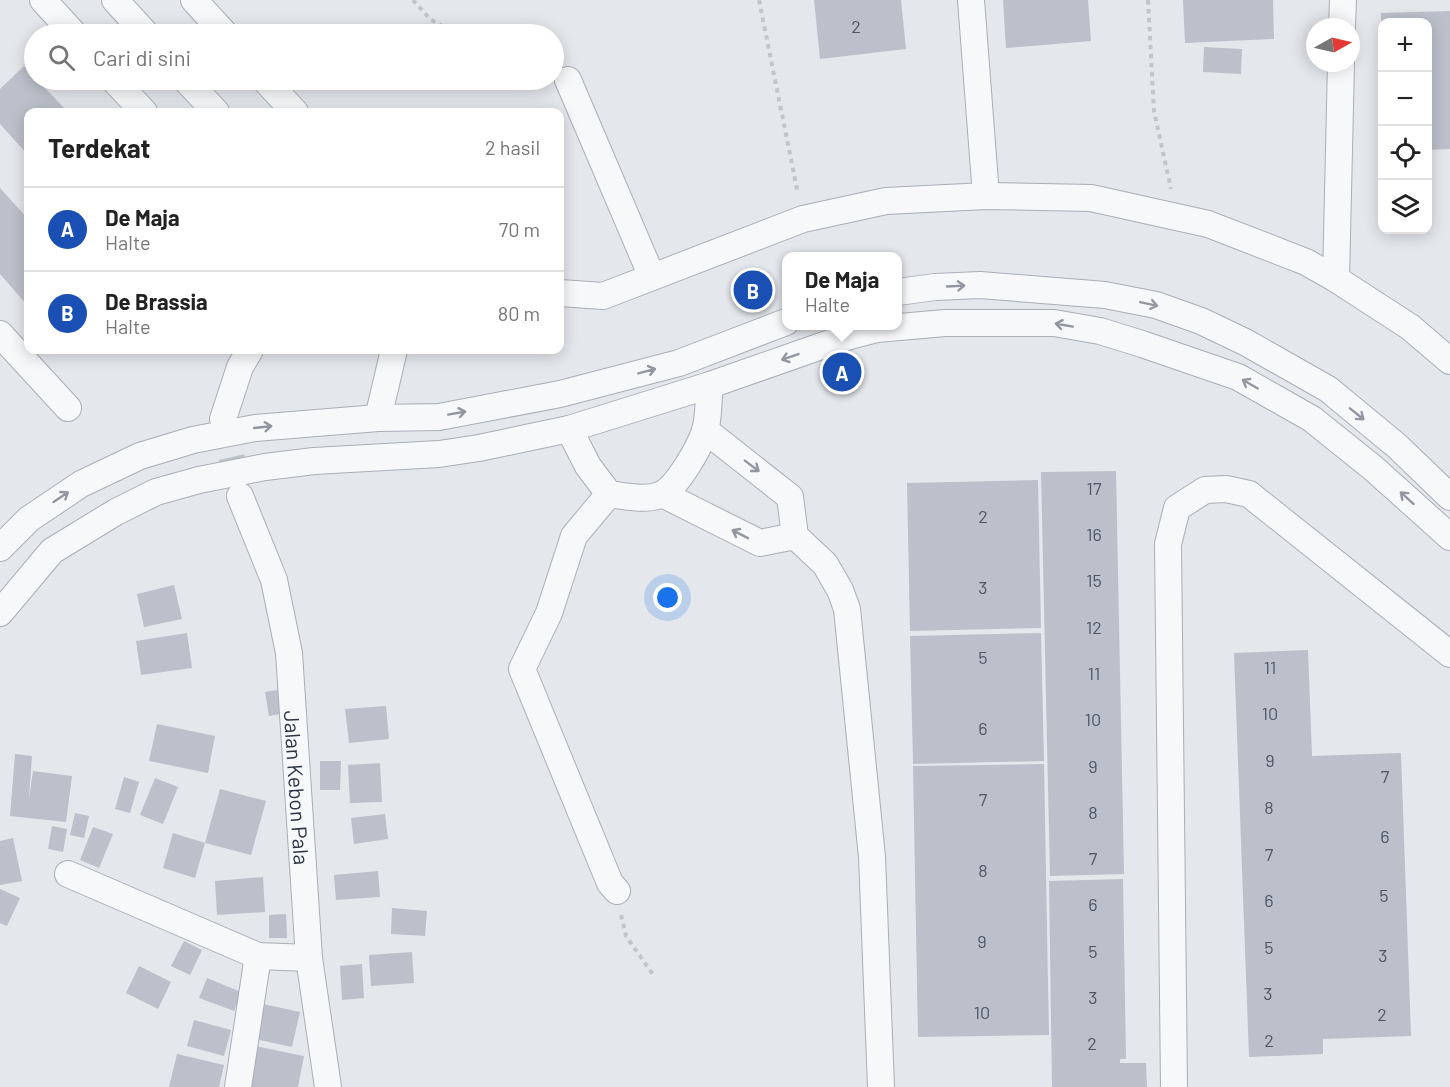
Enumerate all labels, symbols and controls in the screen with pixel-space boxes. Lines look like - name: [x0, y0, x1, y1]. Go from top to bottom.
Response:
- house number: 2: [851, 15, 861, 37]
- north arrow: [1306, 18, 1360, 72]
- map controls: [1378, 18, 1432, 234]
- button: +: [1378, 18, 1432, 72]
- search box: [24, 24, 564, 90]
- icon: search: [45, 41, 78, 74]
- text: Cari di sini: [93, 44, 191, 70]
- button: −: [1378, 72, 1432, 126]
- button: locate: [1378, 126, 1432, 180]
- text: Terdekat: [48, 132, 150, 163]
- text: 2 hasil: [485, 135, 540, 159]
- button: layers: [1378, 180, 1432, 234]
- text: De Maja: [105, 204, 180, 230]
- text: A: [61, 217, 74, 241]
- text: 70 m: [499, 217, 540, 241]
- text: Halte: [105, 230, 151, 254]
- popup: [782, 252, 902, 330]
- text: De Maja: [805, 266, 879, 292]
- pin: B: [734, 268, 772, 312]
- one-way arrow: [945, 280, 965, 291]
- text: De Brassia: [105, 288, 208, 314]
- text: Halte: [805, 292, 850, 316]
- one-way arrow: [1139, 299, 1159, 310]
- text: B: [61, 301, 74, 325]
- text: 80 m: [498, 301, 540, 325]
- text: Halte: [105, 314, 151, 338]
- one-way arrow: [1055, 319, 1075, 330]
- pin: A: [822, 350, 862, 394]
- one-way arrow: [781, 353, 800, 364]
- one-way arrow: [638, 365, 657, 376]
- one-way arrow: [1241, 378, 1259, 389]
- one-way arrow: [447, 407, 466, 418]
- one-way arrow: [1349, 407, 1365, 420]
- one-way arrow: [252, 421, 272, 432]
- one-way arrow: [744, 459, 760, 472]
- house number: 17: [1087, 477, 1102, 499]
- one-way arrow: [52, 491, 69, 503]
- one-way arrow: [1399, 491, 1414, 505]
- house number: 2: [978, 505, 988, 527]
- house number: 16: [1086, 523, 1102, 545]
- one-way arrow: [731, 527, 749, 539]
- house number: 15: [1086, 569, 1102, 591]
- house number: 3: [978, 576, 988, 598]
- your location: [653, 583, 682, 612]
- house number: 12: [1086, 616, 1102, 638]
- house number: 5: [978, 646, 988, 668]
- house number: 11: [1264, 656, 1276, 678]
- house number: 11: [1088, 662, 1100, 684]
- house number: 10: [1262, 702, 1278, 724]
- house number: 10: [1085, 708, 1101, 730]
- street label: Jalan Kebon Pala: [280, 710, 315, 866]
- house number: 6: [978, 717, 988, 739]
- house number: 9: [1265, 749, 1275, 771]
- house number: 9: [1088, 755, 1098, 777]
- house number: 7: [1381, 765, 1390, 787]
- house number: 7: [979, 788, 988, 810]
- house number: 8: [1264, 796, 1274, 818]
- house number: 8: [1088, 801, 1098, 823]
- house number: 6: [1380, 825, 1390, 847]
- house number: 7: [1265, 843, 1274, 865]
- house number: 7: [1089, 847, 1098, 869]
- house number: 8: [978, 859, 988, 881]
- house number: 5: [1379, 884, 1389, 906]
- house number: 6: [1264, 889, 1274, 911]
- house number: 6: [1088, 893, 1098, 915]
- house number: 9: [977, 930, 987, 952]
- house number: 5: [1264, 936, 1274, 958]
- house number: 5: [1088, 940, 1098, 962]
- house number: 3: [1378, 944, 1388, 966]
- house number: 3: [1263, 982, 1273, 1004]
- house number: 3: [1088, 986, 1098, 1008]
- house number: 10: [974, 1001, 990, 1023]
- house number: 2: [1377, 1003, 1387, 1025]
- house number: 2: [1264, 1029, 1274, 1051]
- house number: 2: [1087, 1032, 1097, 1054]

